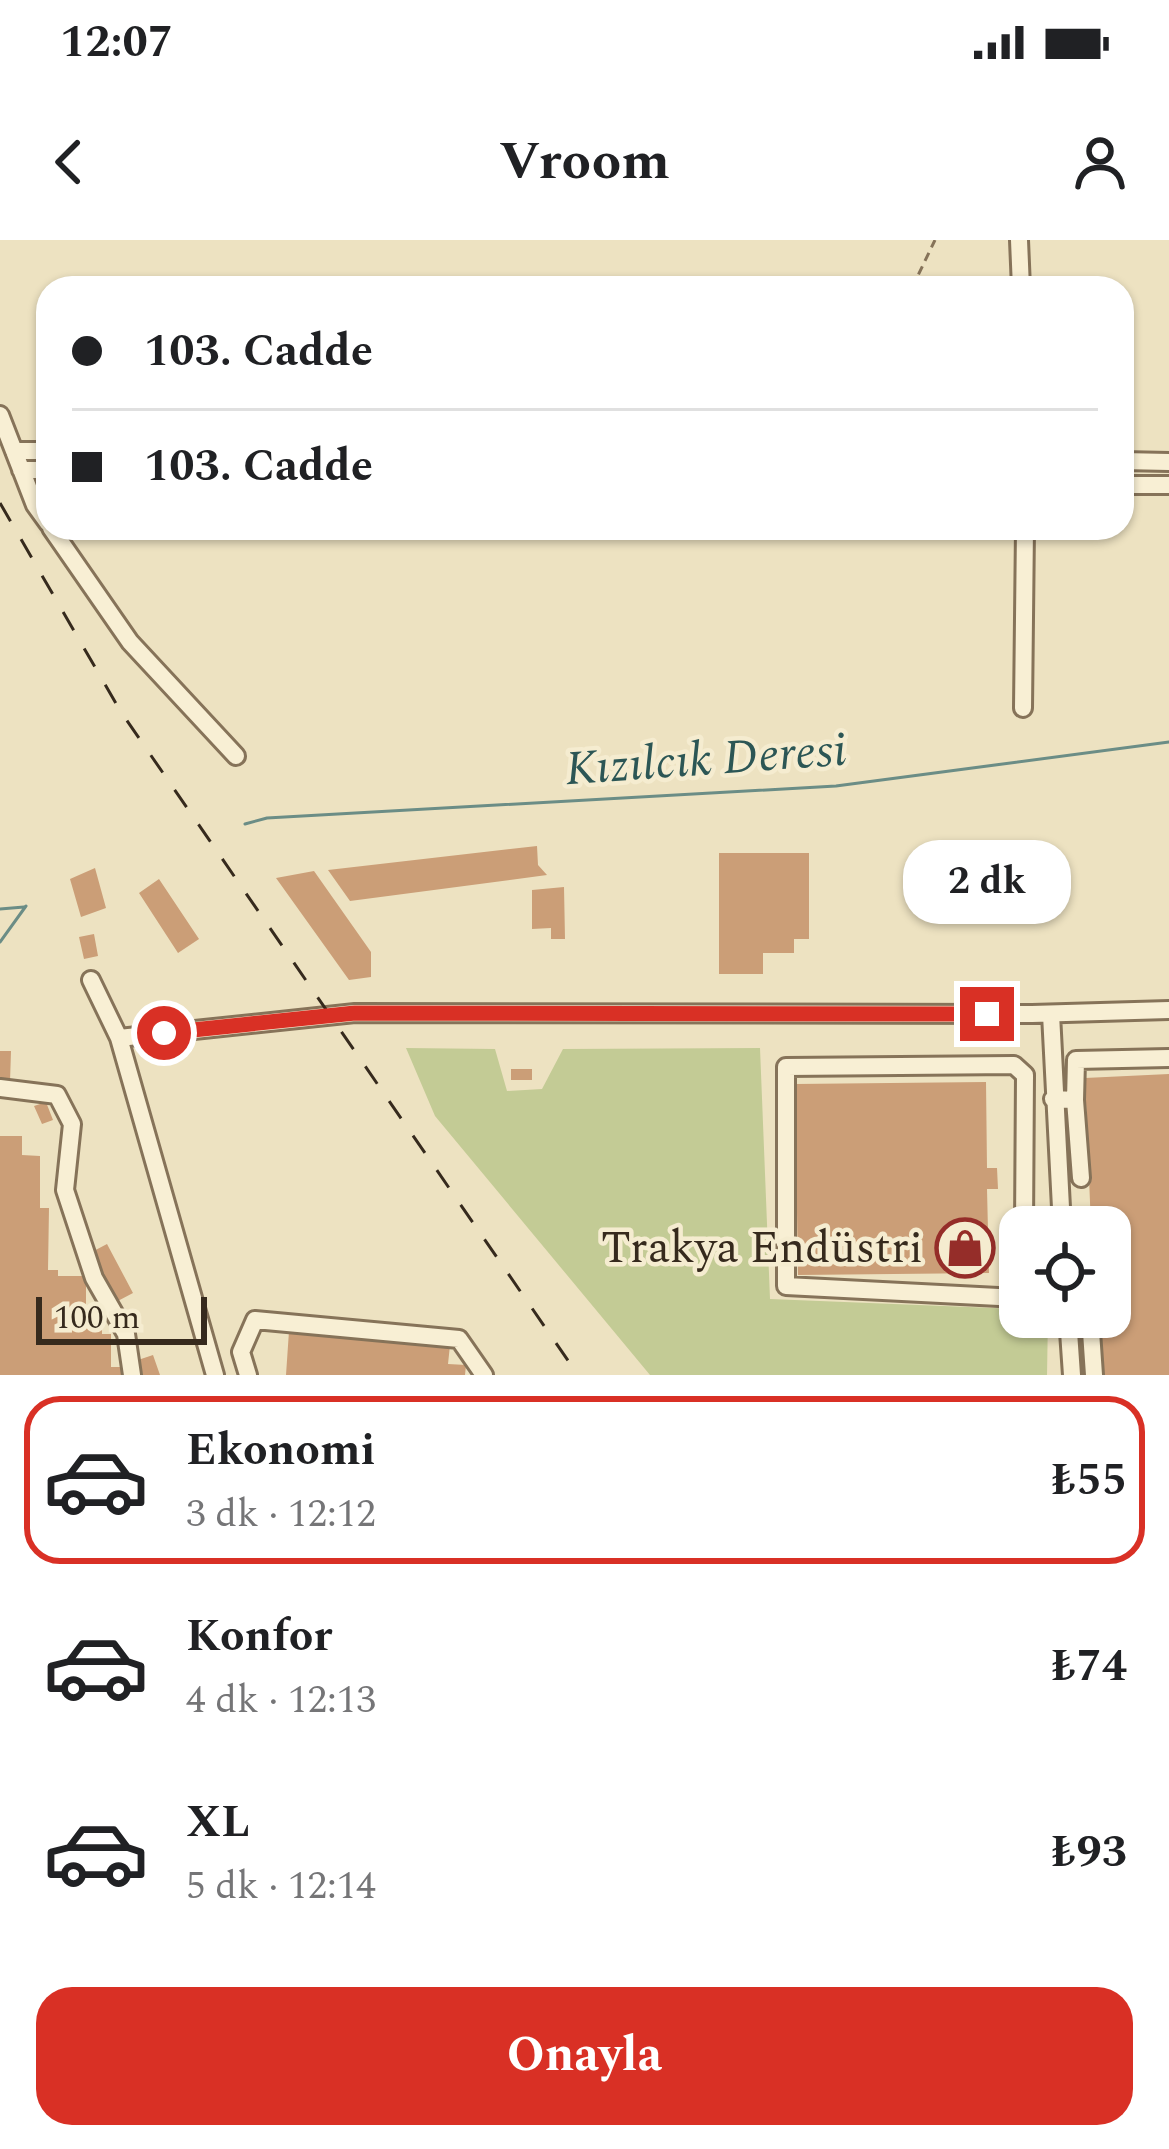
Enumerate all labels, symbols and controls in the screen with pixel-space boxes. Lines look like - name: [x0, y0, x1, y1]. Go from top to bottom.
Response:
- text: 12:07: [60, 8, 173, 77]
- text: Vroom: [499, 121, 670, 203]
- icon: back: [36, 129, 102, 195]
- icon: person: [1067, 129, 1133, 195]
- text: 103. Cadde: [144, 317, 373, 386]
- text: 103. Cadde: [144, 432, 373, 501]
- water label: Kızılcık Deresi: [563, 714, 849, 806]
- callout: 2 dk: [903, 840, 1071, 924]
- text: 2 dk: [948, 852, 1026, 911]
- route end: [960, 987, 1014, 1041]
- route start: [137, 1006, 191, 1060]
- map controls: [999, 1206, 1131, 1338]
- button: locate: [999, 1206, 1131, 1338]
- place label: Trakya Endüstri: [601, 1214, 923, 1283]
- shop icon: Trakya Endüstri: [934, 1217, 996, 1279]
- scale bar: [36, 1291, 207, 1344]
- text: 100 m: [54, 1293, 140, 1343]
- text: Ekonomi: [186, 1416, 375, 1485]
- icon: car: [42, 1426, 150, 1534]
- text: ₺55: [1051, 1446, 1127, 1515]
- text: 3 dk · 12:12: [186, 1485, 376, 1544]
- text: Konfor: [186, 1602, 332, 1671]
- icon: car: [42, 1612, 150, 1720]
- text: ₺74: [1051, 1632, 1127, 1701]
- text: 4 dk · 12:13: [186, 1671, 376, 1730]
- text: XL: [186, 1788, 250, 1857]
- icon: car: [42, 1798, 150, 1906]
- text: ₺93: [1051, 1818, 1127, 1887]
- text: 5 dk · 12:14: [186, 1857, 376, 1916]
- button: Onayla: [36, 1987, 1133, 2125]

